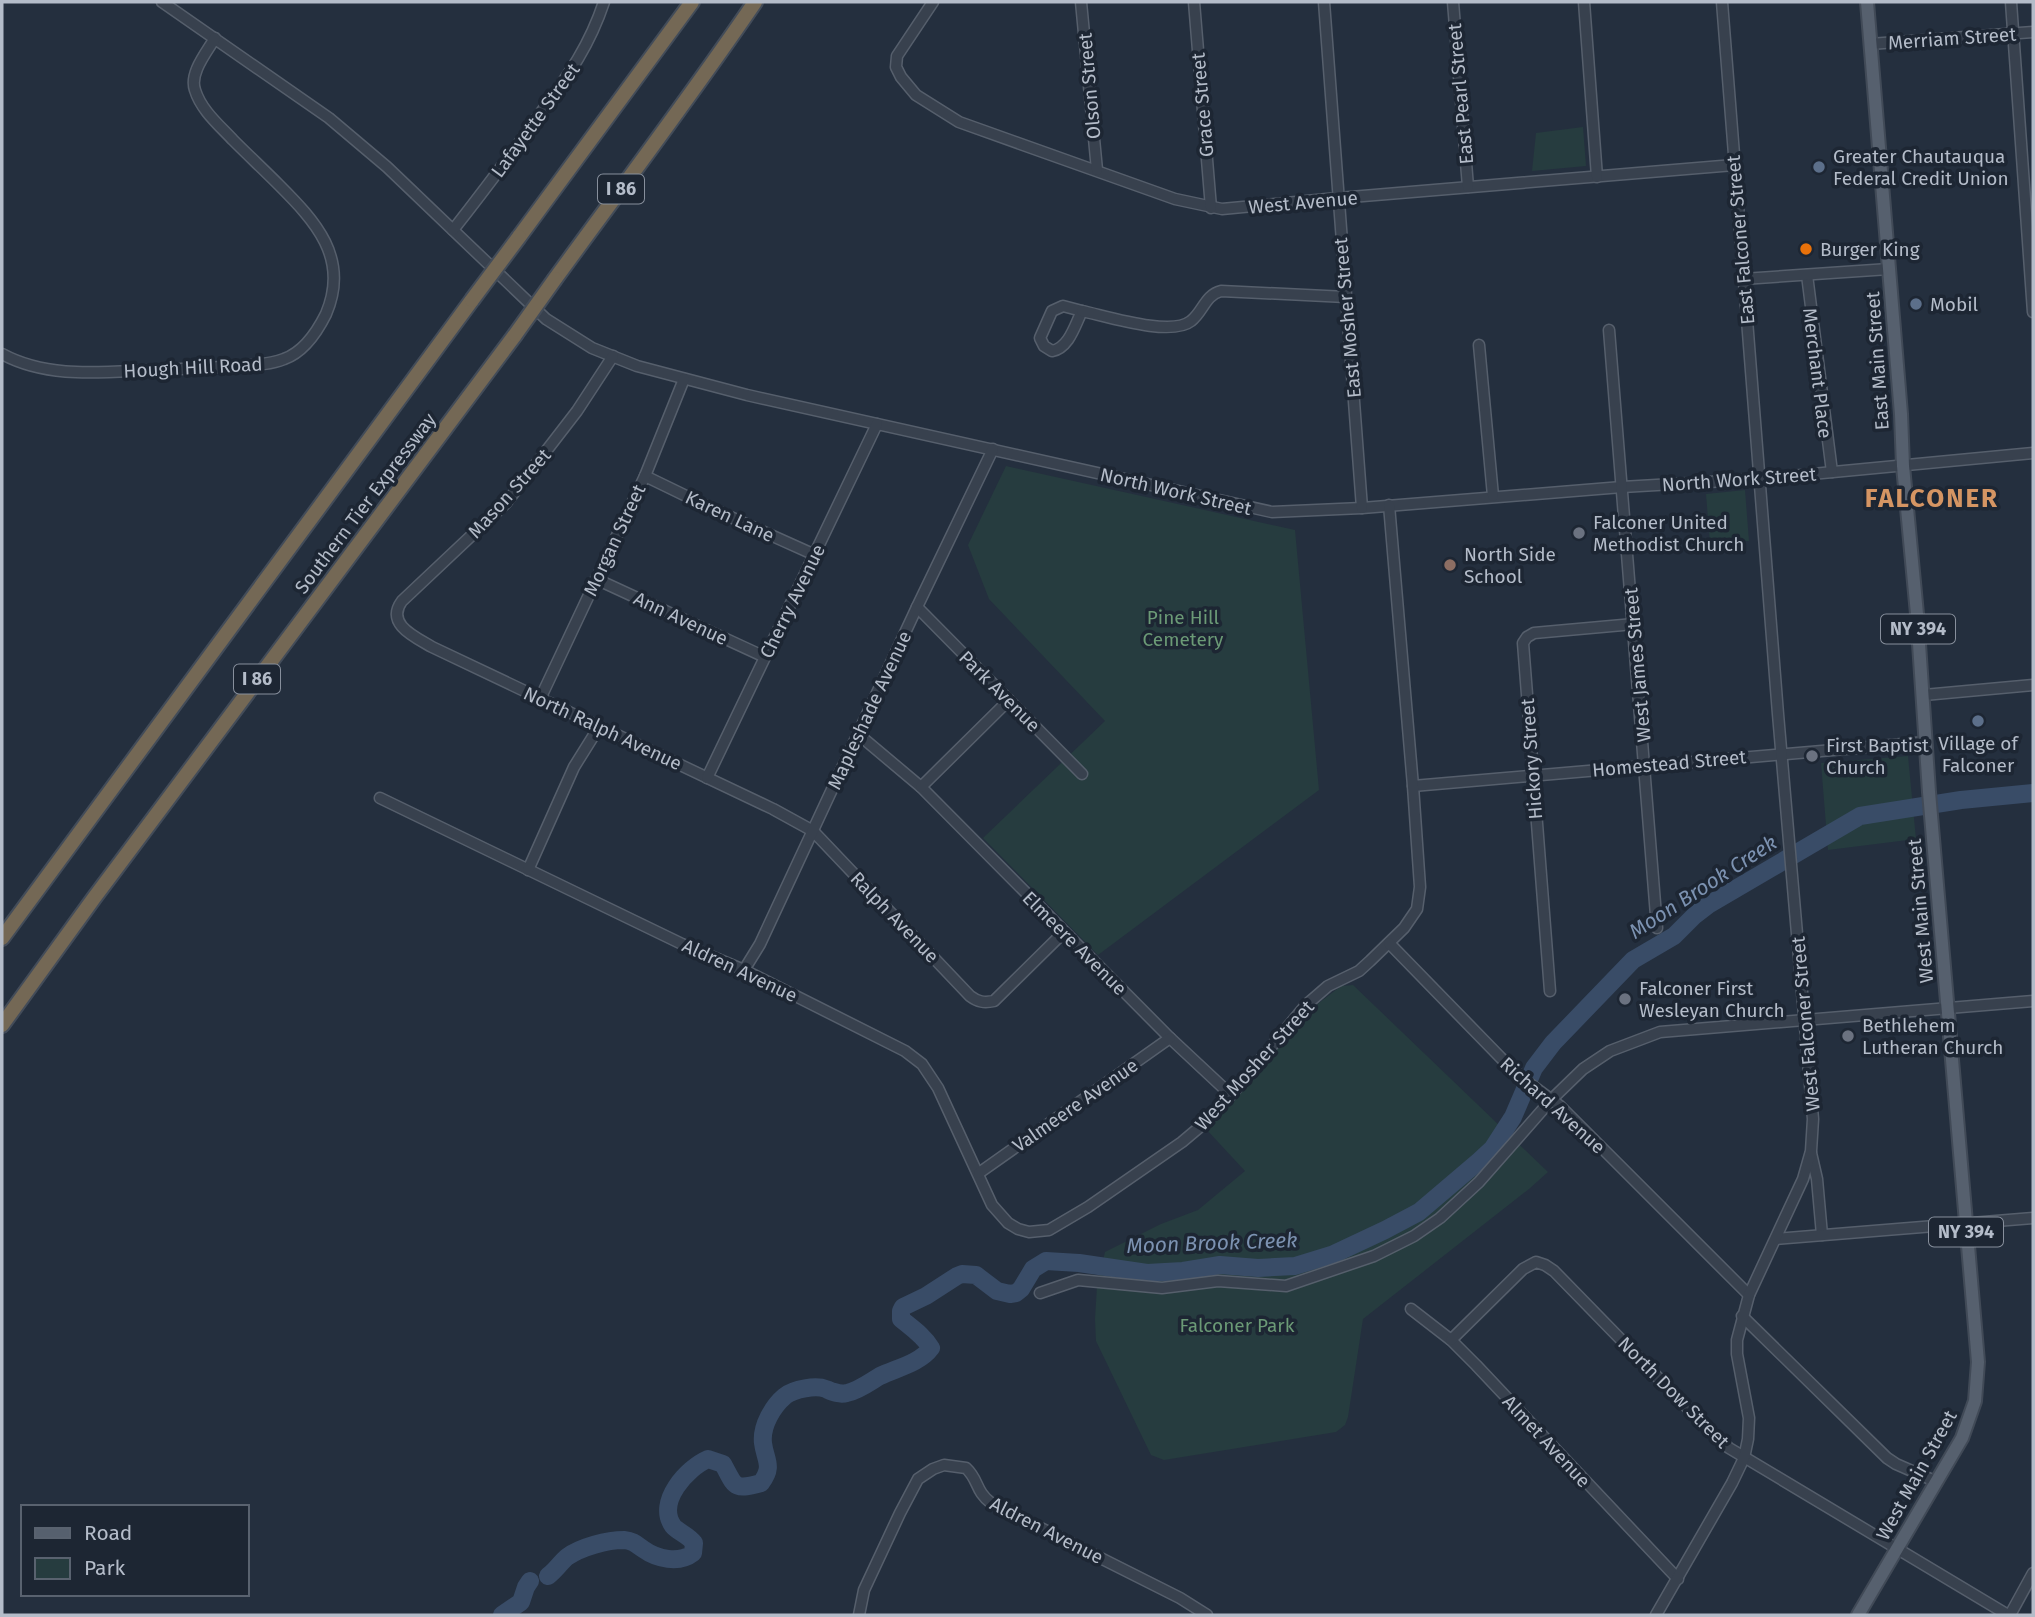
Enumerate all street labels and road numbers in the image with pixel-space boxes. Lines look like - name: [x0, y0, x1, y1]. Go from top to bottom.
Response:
- street label: East Pearl Street: [1443, 22, 1478, 165]
- street label: Merriam Street: [1887, 23, 2017, 54]
- street label: Olson Street: [1073, 32, 1106, 140]
- street label: Grace Street: [1186, 52, 1219, 158]
- street label: Lafayette Street: [486, 59, 585, 182]
- street label: East Falconer Street: [1722, 154, 1759, 326]
- road number: I 86: [598, 174, 644, 204]
- street label: West Avenue: [1247, 186, 1359, 219]
- street label: East Mosher Street: [1329, 237, 1366, 399]
- street label: East Main Street: [1861, 291, 1894, 431]
- street label: Merchant Place: [1798, 307, 1837, 440]
- street label: Hough Hill Road: [123, 352, 263, 383]
- street label: Southern Tier Expressway: [290, 408, 441, 598]
- street label: Mason Street: [463, 444, 556, 543]
- street label: North Work Street: [1098, 463, 1254, 520]
- street label: North Work Street: [1661, 463, 1817, 496]
- street label: Morgan Street: [579, 481, 650, 600]
- street label: Karen Lane: [682, 486, 778, 547]
- street label: Cherry Avenue: [755, 540, 830, 662]
- street label: Ann Avenue: [630, 587, 732, 650]
- street label: West James Street: [1619, 587, 1656, 743]
- road number: NY 394: [1881, 614, 1955, 644]
- street label: Mapleshade Avenue: [823, 627, 916, 793]
- street label: Park Avenue: [954, 646, 1045, 737]
- road number: I 86: [234, 664, 280, 694]
- street label: North Ralph Avenue: [520, 682, 686, 775]
- street label: Hickory Street: [1516, 698, 1547, 820]
- street label: Homestead Street: [1591, 745, 1747, 782]
- street label: West Main Street: [1903, 838, 1938, 984]
- street label: Ralph Avenue: [846, 867, 944, 968]
- street label: Elmeere Avenue: [1018, 886, 1132, 1000]
- street label: Aldren Avenue: [679, 934, 801, 1007]
- street label: West Falconer Street: [1786, 935, 1825, 1112]
- street label: West Mosher Street: [1190, 996, 1319, 1135]
- street label: Richard Avenue: [1495, 1052, 1610, 1159]
- street label: Valmeere Avenue: [1008, 1054, 1142, 1157]
- road number: NY 394: [1929, 1218, 2003, 1246]
- street label: North Dow Street: [1613, 1332, 1734, 1453]
- street label: Almet Avenue: [1498, 1390, 1595, 1492]
- street label: West Main Street: [1871, 1406, 1962, 1544]
- street label: Aldren Avenue: [986, 1492, 1107, 1569]

